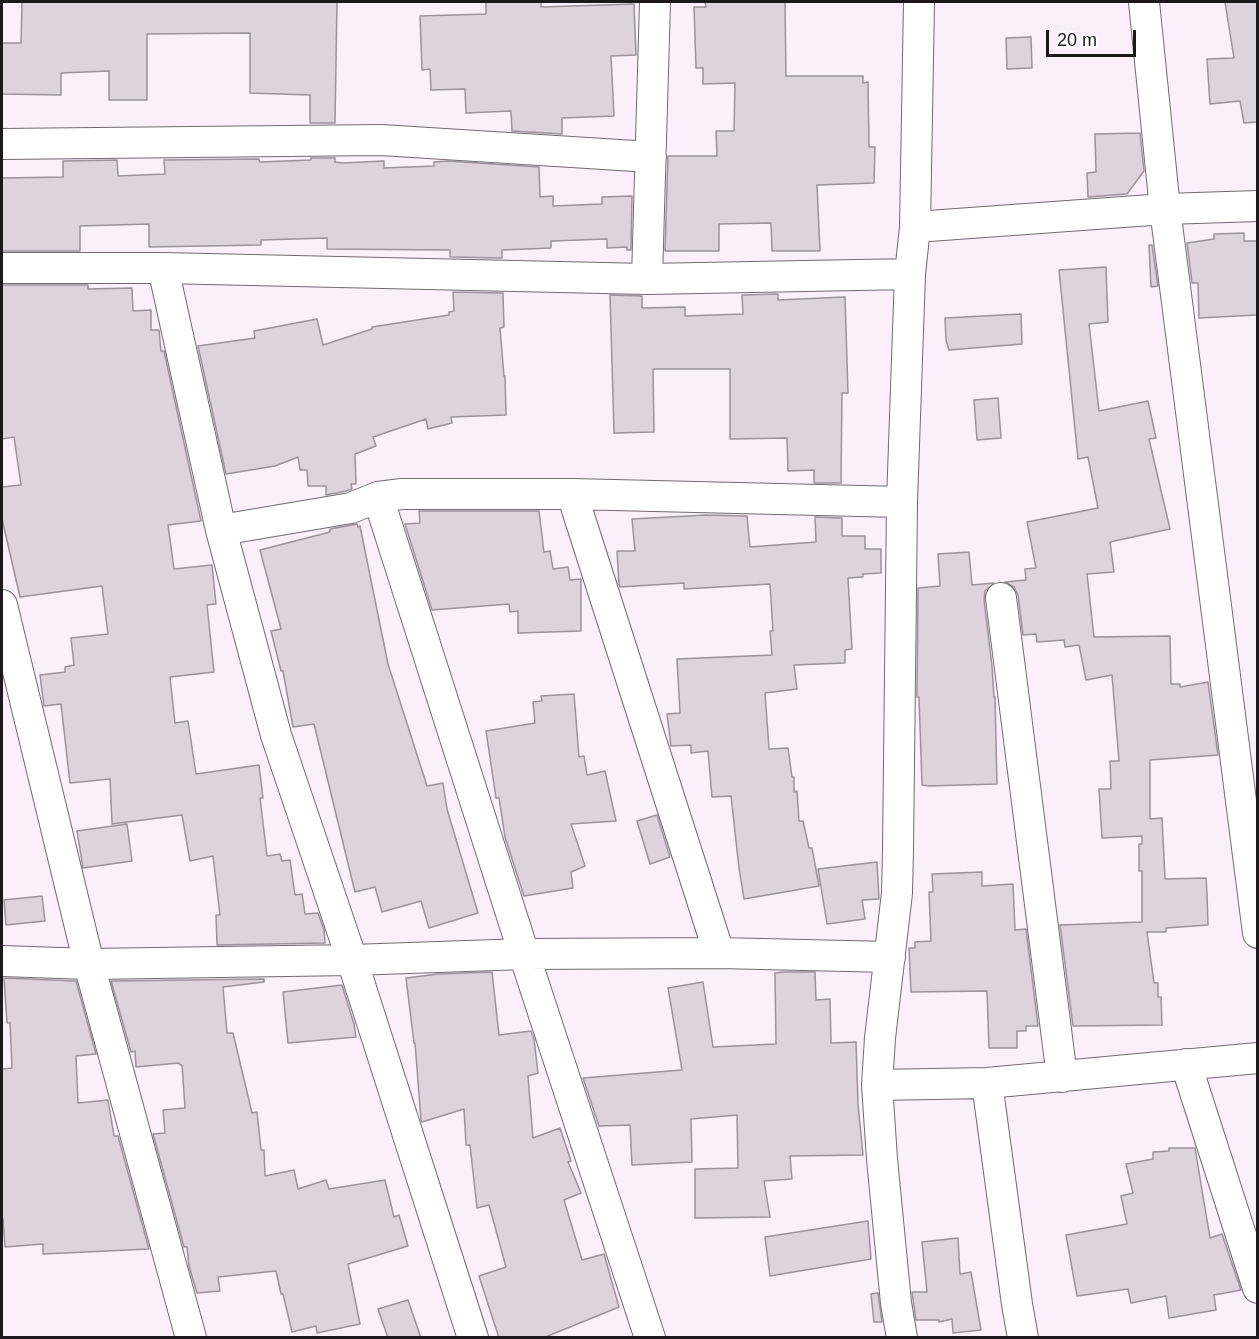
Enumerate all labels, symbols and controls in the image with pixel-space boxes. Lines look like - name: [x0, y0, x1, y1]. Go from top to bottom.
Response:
- scale bar: [1049, 18, 1139, 56]
- text: 20 m: [1057, 30, 1097, 50]

